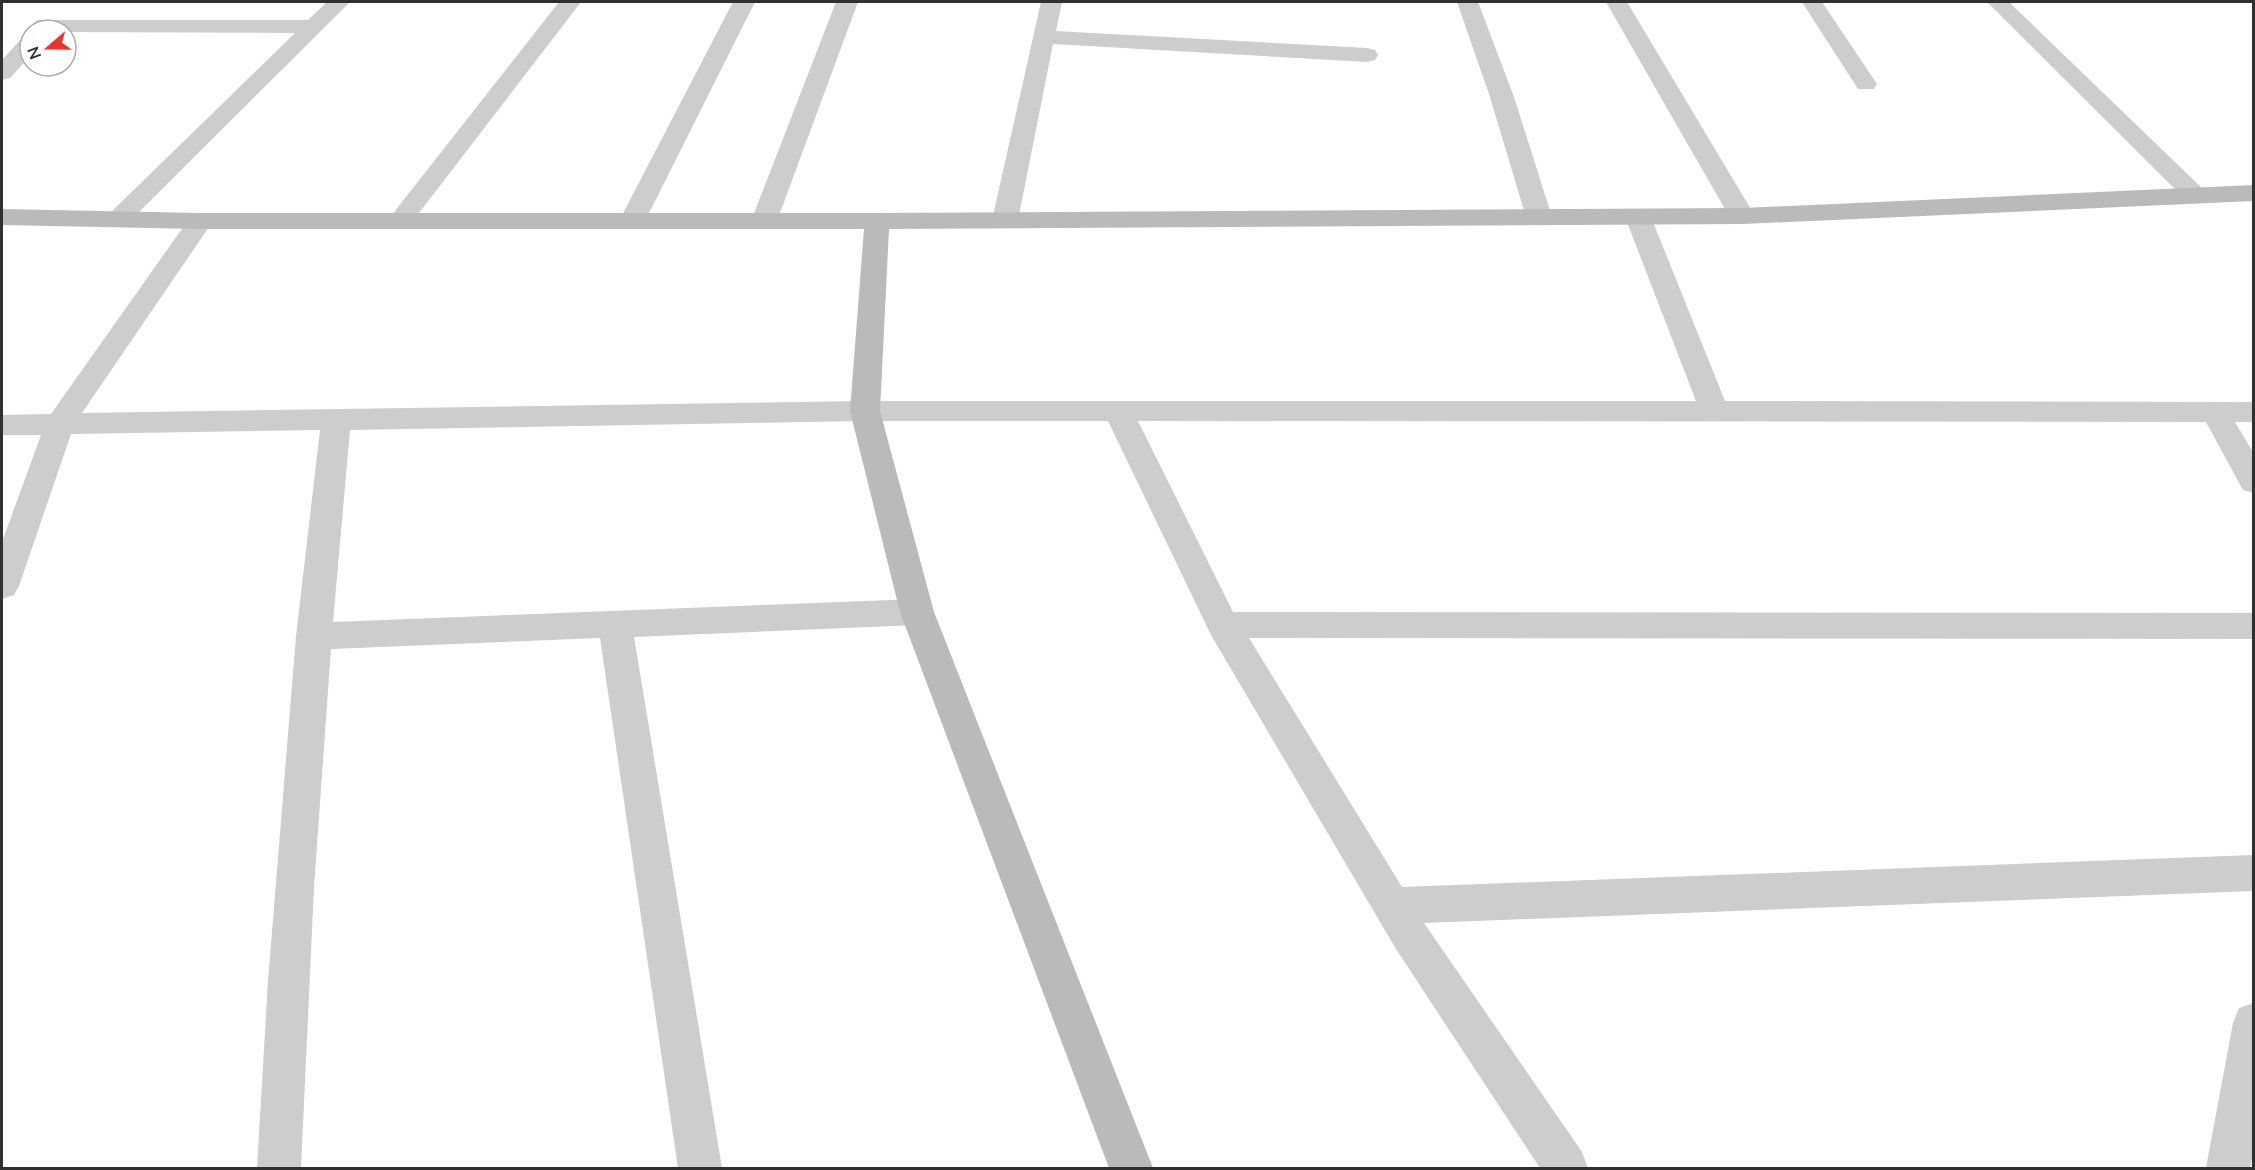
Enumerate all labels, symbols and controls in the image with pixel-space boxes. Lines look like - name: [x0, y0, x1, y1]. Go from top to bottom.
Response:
- north arrow: [18, 18, 78, 78]
- text: N: [22, 44, 45, 62]

